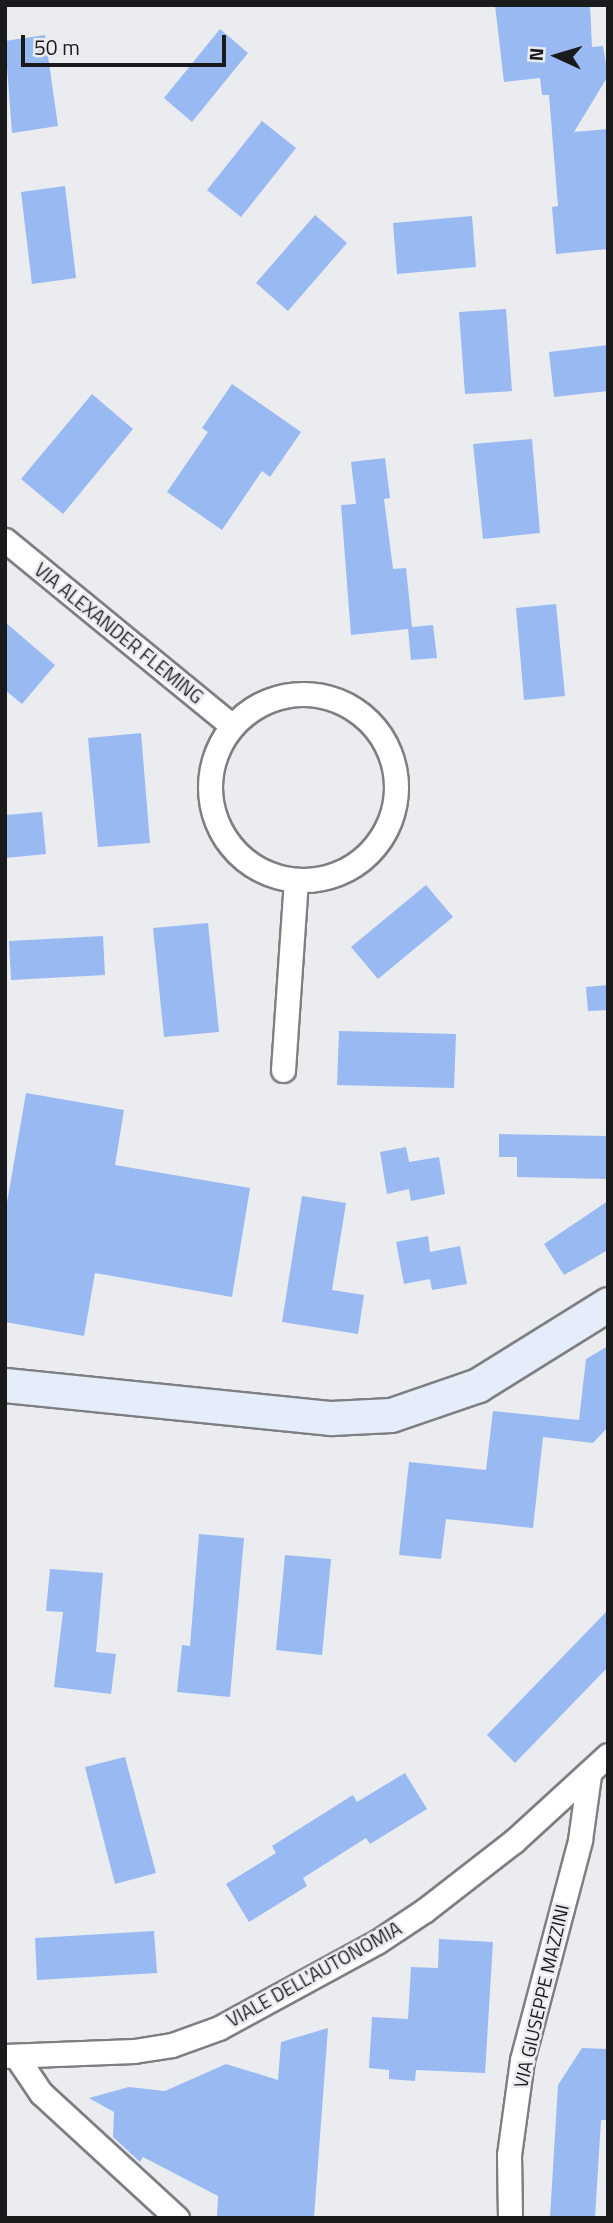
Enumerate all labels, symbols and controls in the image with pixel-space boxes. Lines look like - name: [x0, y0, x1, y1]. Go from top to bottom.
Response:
- scale bar: [24, 21, 229, 65]
- north arrow: [522, 21, 592, 91]
- text: 50 m: [34, 31, 80, 63]
- text: N: [521, 47, 550, 62]
- street label: VIA ALEXANDER FLEMING: [30, 558, 208, 708]
- street label: VIA GIUSEPPE MAZZINI: [509, 1902, 573, 2090]
- street label: VIALE DELL'AUTONOMIA: [223, 1916, 405, 2032]

